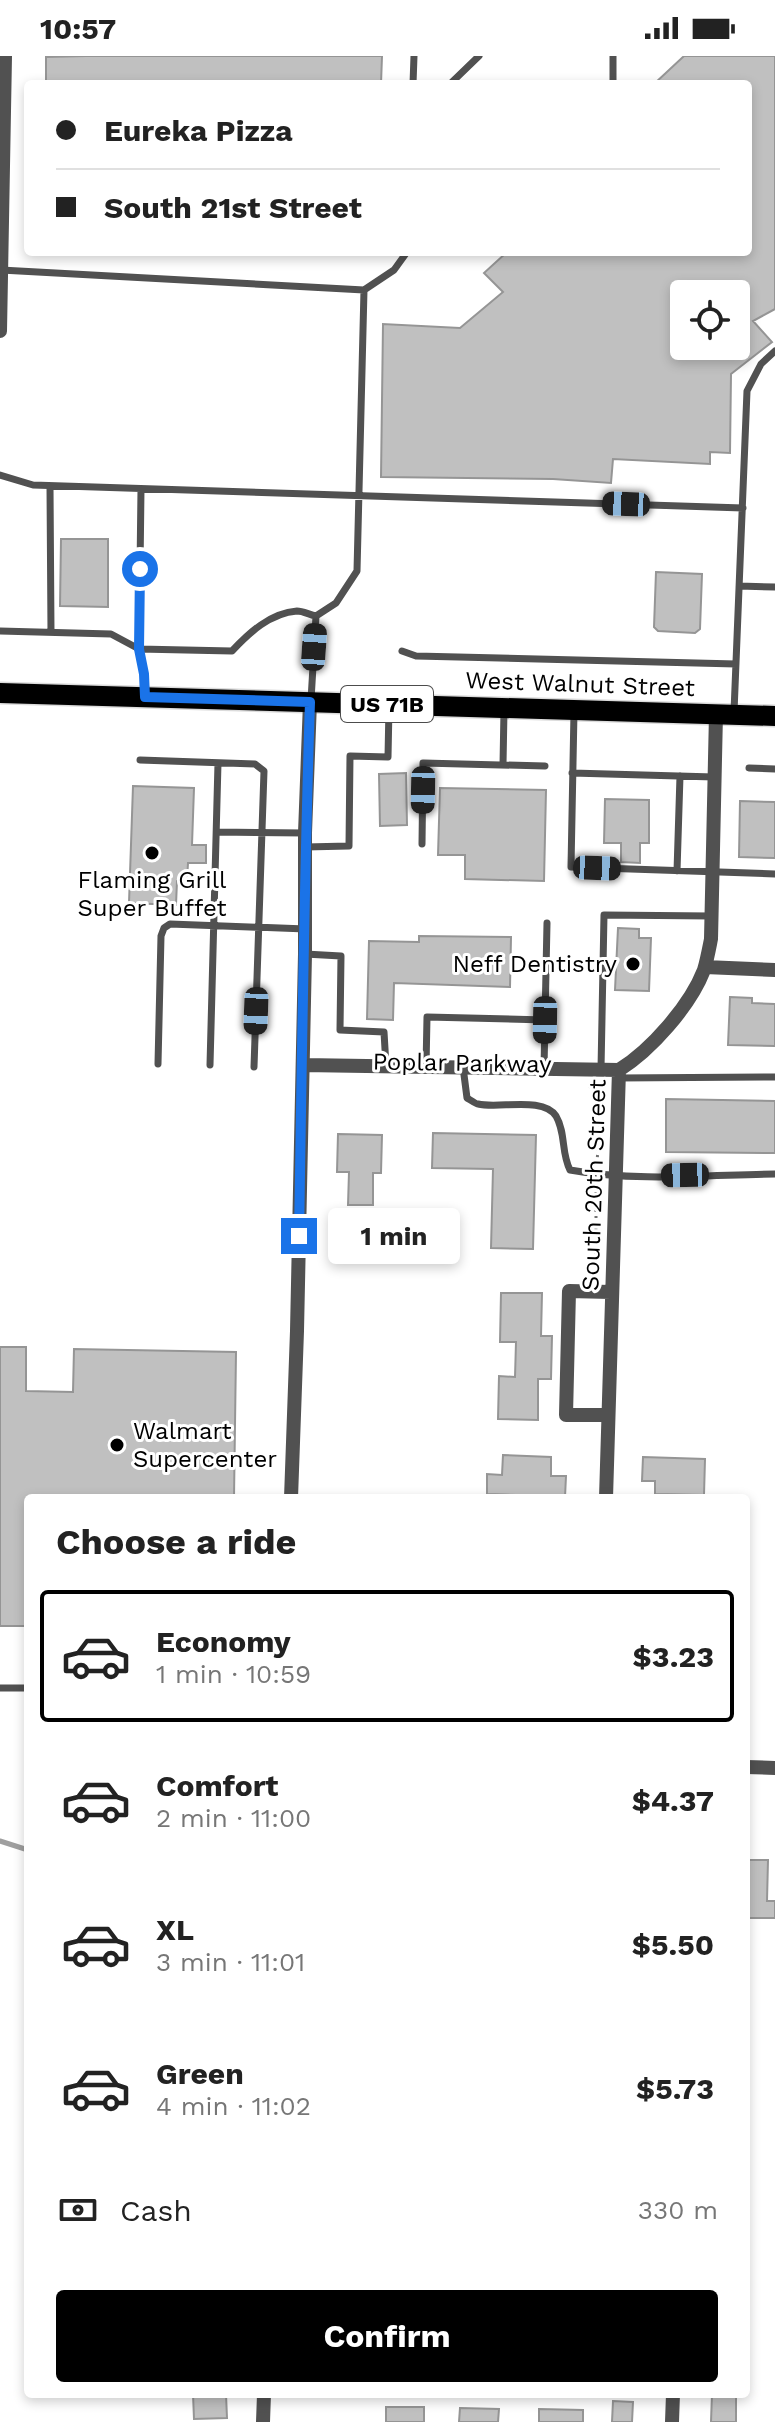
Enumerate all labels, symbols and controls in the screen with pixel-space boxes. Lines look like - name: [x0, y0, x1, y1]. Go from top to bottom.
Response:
- text: 10:57: [40, 11, 116, 46]
- text: Eureka Pizza: [104, 113, 293, 148]
- text: South 21st Street: [104, 190, 362, 225]
- map controls: [670, 280, 750, 360]
- button: locate: [670, 280, 750, 360]
- car: [602, 491, 650, 517]
- route start: [122, 551, 158, 587]
- car: [300, 622, 328, 672]
- street label: West Walnut Street: [465, 666, 695, 702]
- road number: US 71B: [341, 686, 433, 722]
- car: [411, 766, 435, 814]
- marker: Flaming Grill Super Buffet: [143, 844, 161, 862]
- car: [573, 855, 621, 881]
- place label: Flaming Grill Super Buffet: [78, 866, 227, 922]
- place label: Neff Dentistry: [453, 950, 618, 978]
- marker: Neff Dentistry: [624, 955, 642, 973]
- car: [243, 987, 269, 1035]
- car: [533, 996, 557, 1044]
- street label: Poplar Parkway: [372, 1047, 552, 1079]
- street label: South 20th Street: [576, 1079, 612, 1291]
- car: [661, 1163, 709, 1187]
- callout: 1 min: [327, 1208, 459, 1264]
- route end: [281, 1218, 317, 1254]
- text: 1 min: [361, 1221, 427, 1251]
- place label: Walmart Supercenter: [133, 1417, 277, 1473]
- marker: Walmart Supercenter: [108, 1436, 126, 1454]
- text: Choose a ride: [56, 1521, 296, 1563]
- icon: car: [60, 1620, 132, 1692]
- text: Economy: [156, 1624, 291, 1659]
- text: $3.23: [633, 1639, 714, 1674]
- text: 1 min · 10:59: [156, 1659, 311, 1689]
- icon: car: [60, 1764, 132, 1836]
- text: Comfort: [156, 1768, 278, 1803]
- text: $4.37: [632, 1783, 714, 1818]
- text: 2 min · 11:00: [156, 1803, 311, 1833]
- icon: car: [60, 1908, 132, 1980]
- text: XL: [156, 1912, 194, 1947]
- text: $5.50: [632, 1927, 714, 1962]
- text: 3 min · 11:01: [156, 1947, 305, 1977]
- icon: car: [60, 2052, 132, 2124]
- text: Green: [156, 2056, 244, 2091]
- text: $5.73: [636, 2071, 714, 2106]
- text: 4 min · 11:02: [156, 2091, 311, 2121]
- icon: cash: [56, 2188, 100, 2232]
- text: Cash: [120, 2193, 192, 2228]
- text: 330 m: [638, 2195, 718, 2225]
- button: Confirm: [56, 2290, 718, 2382]

